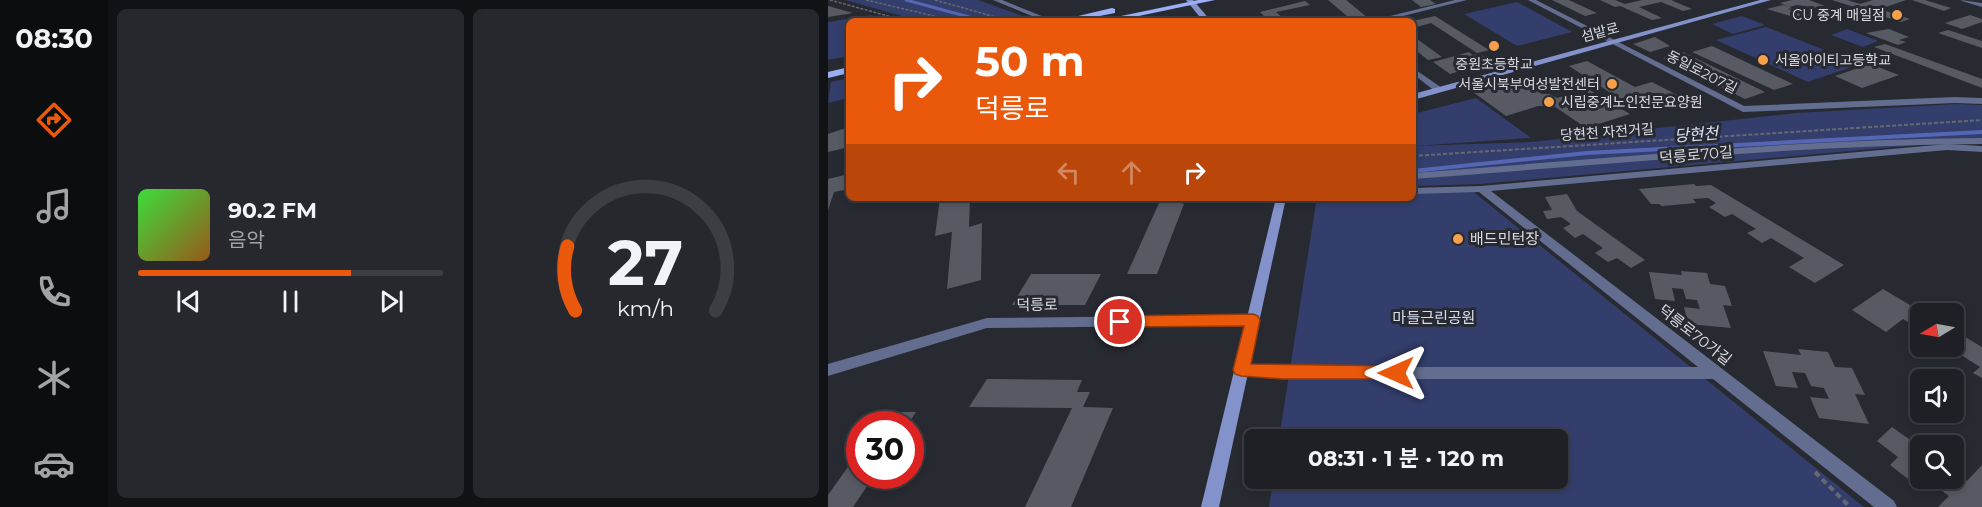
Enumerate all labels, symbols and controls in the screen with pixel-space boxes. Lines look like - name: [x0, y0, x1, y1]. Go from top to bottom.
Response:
- place label: CU 중계 매일점: [1792, 6, 1885, 24]
- marker: CU 중계 매일점: [1890, 8, 1904, 22]
- street label: 섬밭로: [1579, 18, 1621, 46]
- text: 08:30: [15, 22, 93, 55]
- text: 50 m: [975, 35, 1084, 87]
- marker: 중원초등학교: [1487, 39, 1501, 53]
- icon: right: [876, 42, 954, 120]
- street label: 동일로207길: [1664, 47, 1740, 97]
- place label: 서울아이티고등학교: [1775, 51, 1891, 69]
- marker: 서울아이티고등학교: [1756, 53, 1770, 67]
- place label: 중원초등학교: [1455, 55, 1533, 73]
- place label: 서울시북부여성발전센터: [1458, 75, 1600, 93]
- marker: 서울시북부여성발전센터: [1605, 77, 1619, 91]
- text: 덕릉로: [975, 92, 1050, 125]
- place label: 시립중계노인전문요양원: [1561, 93, 1703, 111]
- marker: 시립중계노인전문요양원: [1542, 95, 1556, 109]
- icon: directions: [33, 99, 75, 141]
- street label: 당현천 자전거길: [1560, 120, 1654, 144]
- water label: 당현천: [1673, 123, 1721, 146]
- street label: 덕릉로70길: [1658, 142, 1733, 167]
- icon: left: [1052, 156, 1085, 189]
- icon: ahead: [1115, 156, 1148, 189]
- icon: right: [1178, 156, 1211, 189]
- icon: music: [33, 185, 75, 227]
- text: 90.2 FM: [228, 197, 317, 224]
- text: 27: [608, 225, 683, 301]
- text: 음악: [228, 228, 265, 252]
- place label: 배드민턴장: [1470, 229, 1539, 248]
- marker: 배드민턴장: [1451, 232, 1465, 246]
- icon: phone: [33, 271, 75, 313]
- icon: previous: [172, 285, 205, 318]
- icon: pause: [274, 285, 307, 318]
- icon: next: [375, 285, 408, 318]
- text: km/h: [617, 295, 674, 321]
- street label: 덕릉로: [1016, 295, 1058, 314]
- pin: [1094, 296, 1145, 347]
- street label: 덕릉로70가길: [1655, 300, 1736, 369]
- north arrow: [1910, 303, 1964, 357]
- map controls: [1910, 303, 1964, 489]
- icon: arrive: [1103, 305, 1136, 338]
- park label: 마들근린공원: [1393, 308, 1475, 327]
- position arrow: [1364, 341, 1428, 405]
- icon: climate: [33, 357, 75, 399]
- button: sound: [1910, 369, 1964, 423]
- speed limit sign: 30: [846, 411, 924, 489]
- button: search: [1910, 435, 1964, 489]
- icon: car: [33, 443, 75, 485]
- text: 08:31 · 1 분 · 120 m: [1308, 445, 1504, 472]

